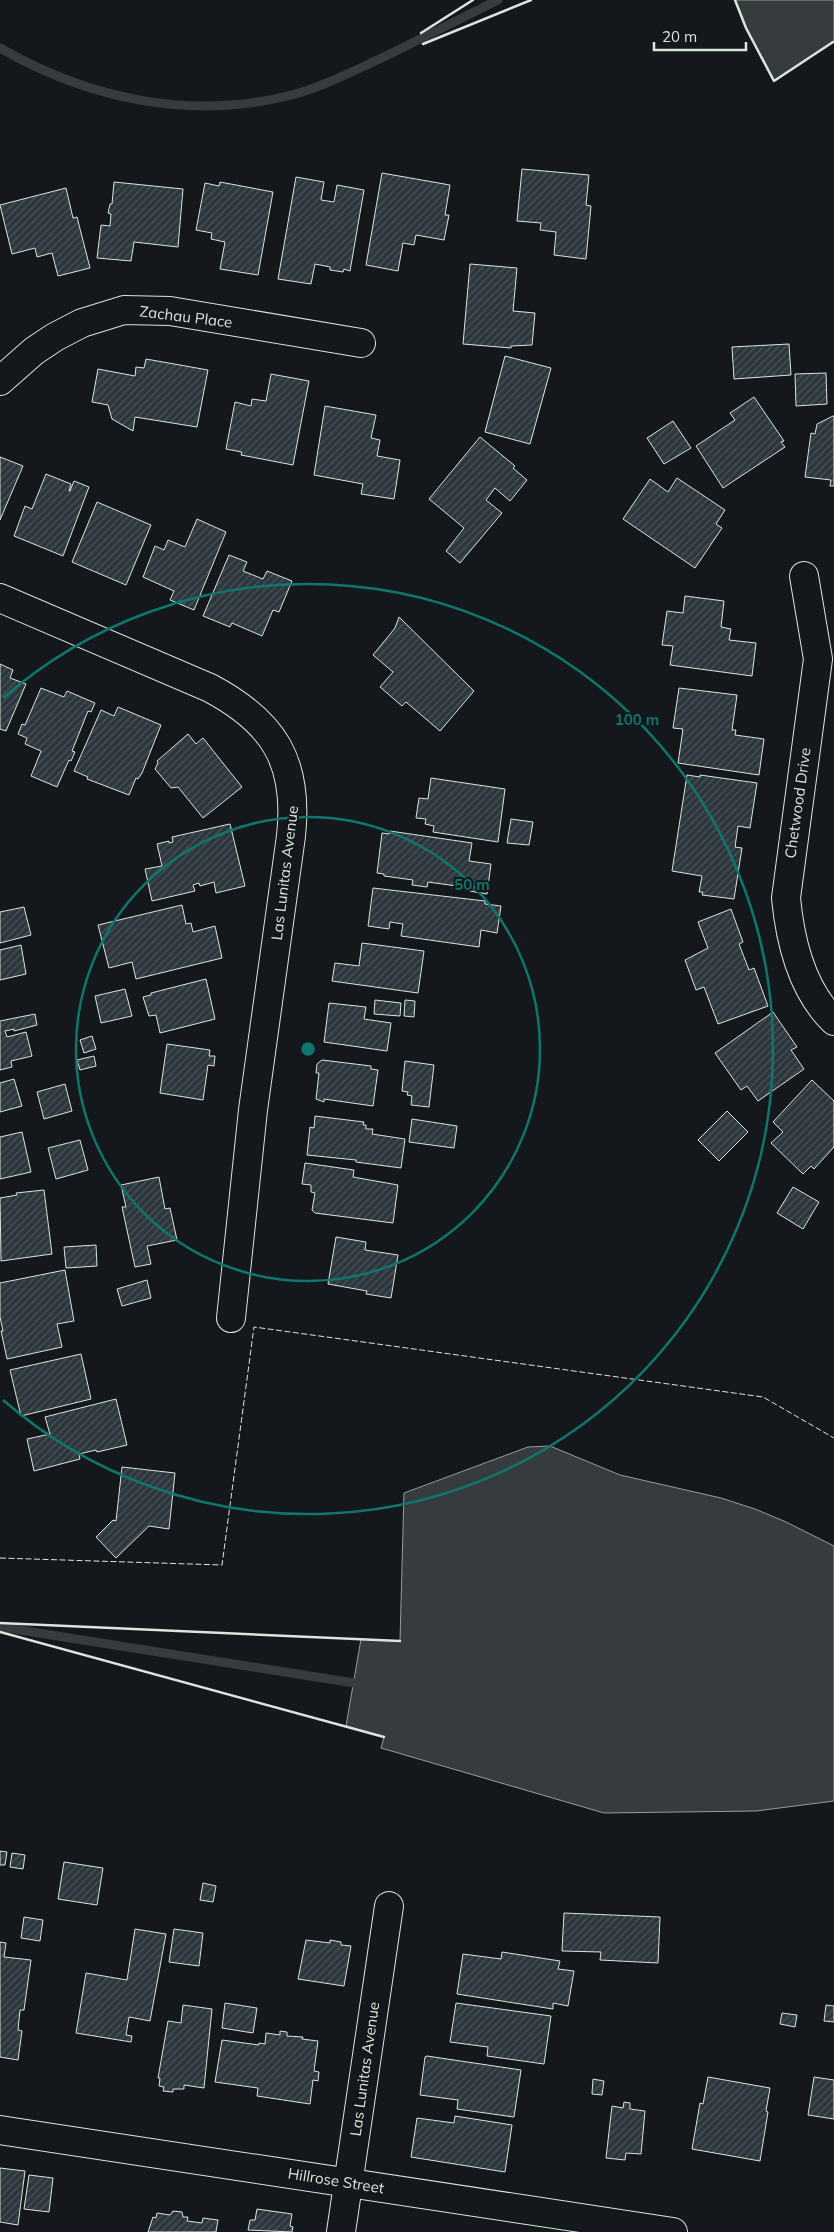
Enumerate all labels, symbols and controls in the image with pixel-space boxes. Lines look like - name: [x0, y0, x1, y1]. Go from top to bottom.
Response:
- scale bar: [654, 20, 746, 52]
- text: 20 m: [662, 27, 697, 46]
- street label: Zachau Place: [139, 301, 234, 332]
- text: 100 m: [615, 710, 659, 729]
- street label: Chetwood Drive: [780, 746, 815, 860]
- street label: Las Lunitas Avenue: [267, 805, 302, 941]
- text: 50 m: [454, 875, 490, 894]
- centre of rings: [299, 1040, 317, 1058]
- street label: Las Lunitas Avenue: [346, 2001, 383, 2137]
- street label: Hillrose Street: [287, 2164, 386, 2197]

